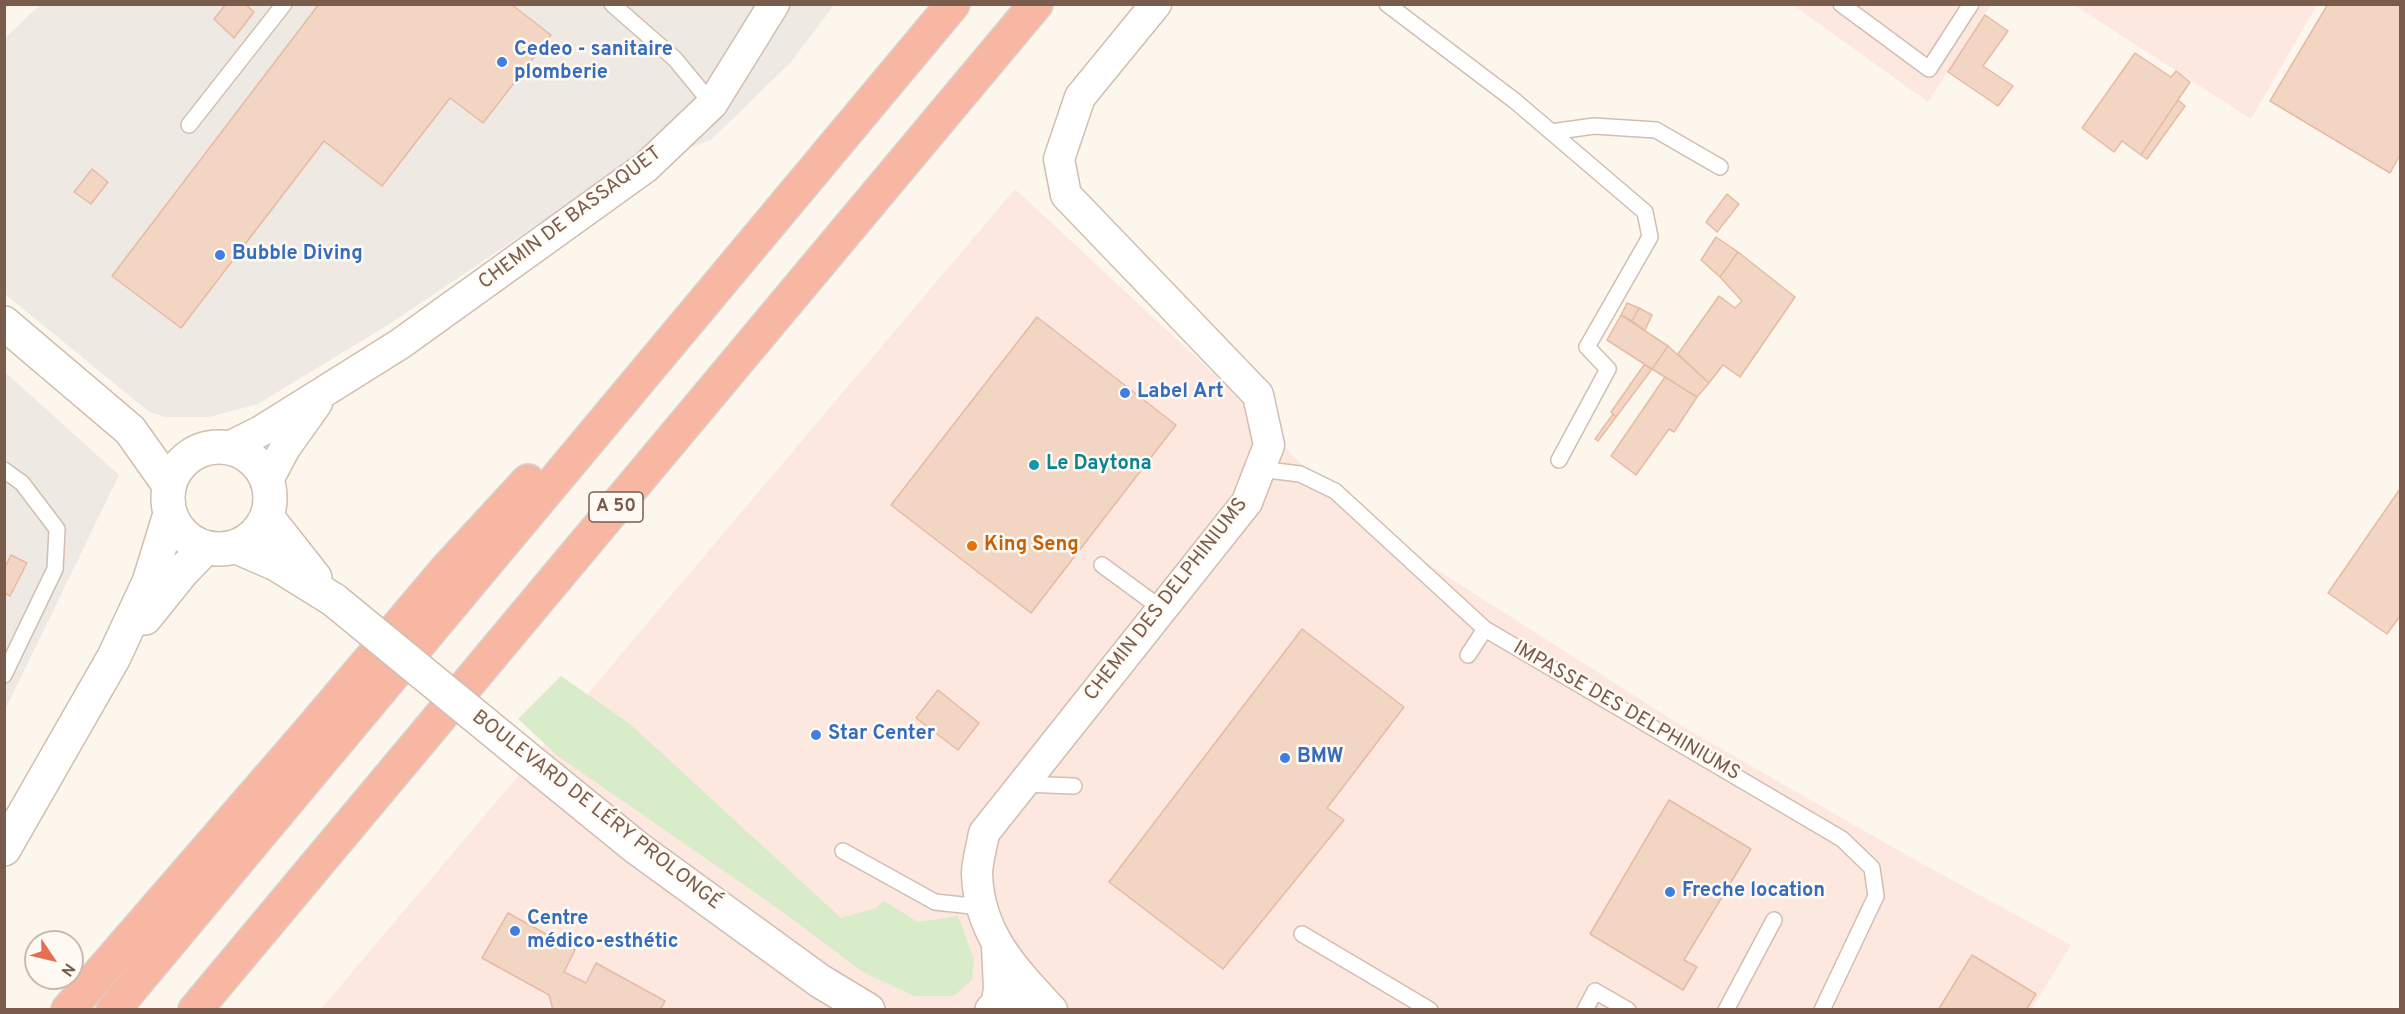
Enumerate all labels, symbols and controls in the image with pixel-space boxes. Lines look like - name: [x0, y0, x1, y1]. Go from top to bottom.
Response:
- place label: Cedeo - sanitaire plomberie: [514, 39, 673, 86]
- marker: Cedeo - sanitaire plomberie: [495, 55, 509, 69]
- street label: CHEMIN DE BASSAQUET: [475, 142, 667, 296]
- place label: Bubble Diving: [232, 243, 363, 267]
- marker: Bubble Diving: [213, 248, 227, 262]
- place label: Label Art: [1137, 381, 1224, 405]
- marker: Label Art: [1118, 386, 1132, 400]
- place label: Le Daytona: [1046, 453, 1152, 477]
- marker: Le Daytona: [1027, 458, 1041, 472]
- road number: A 50: [589, 492, 643, 522]
- street label: CHEMIN DES DELPHINIUMS: [1080, 494, 1254, 706]
- place label: King Seng: [984, 534, 1079, 558]
- marker: King Seng: [965, 539, 979, 553]
- street label: IMPASSE DES DELPHINIUMS: [1508, 637, 1744, 787]
- street label: BOULEVARD DE LÉRY PROLONGÉ: [466, 706, 726, 916]
- place label: Star Center: [828, 723, 935, 747]
- marker: Star Center: [809, 728, 823, 742]
- place label: BMW: [1297, 746, 1344, 770]
- marker: BMW: [1278, 751, 1292, 765]
- place label: Freche location: [1682, 880, 1825, 904]
- marker: Freche location: [1663, 885, 1677, 899]
- place label: Centre médico-esthétic: [527, 908, 679, 955]
- marker: Centre médico-esthétic: [508, 924, 522, 938]
- north arrow: [24, 930, 84, 990]
- text: N: [56, 959, 79, 980]

